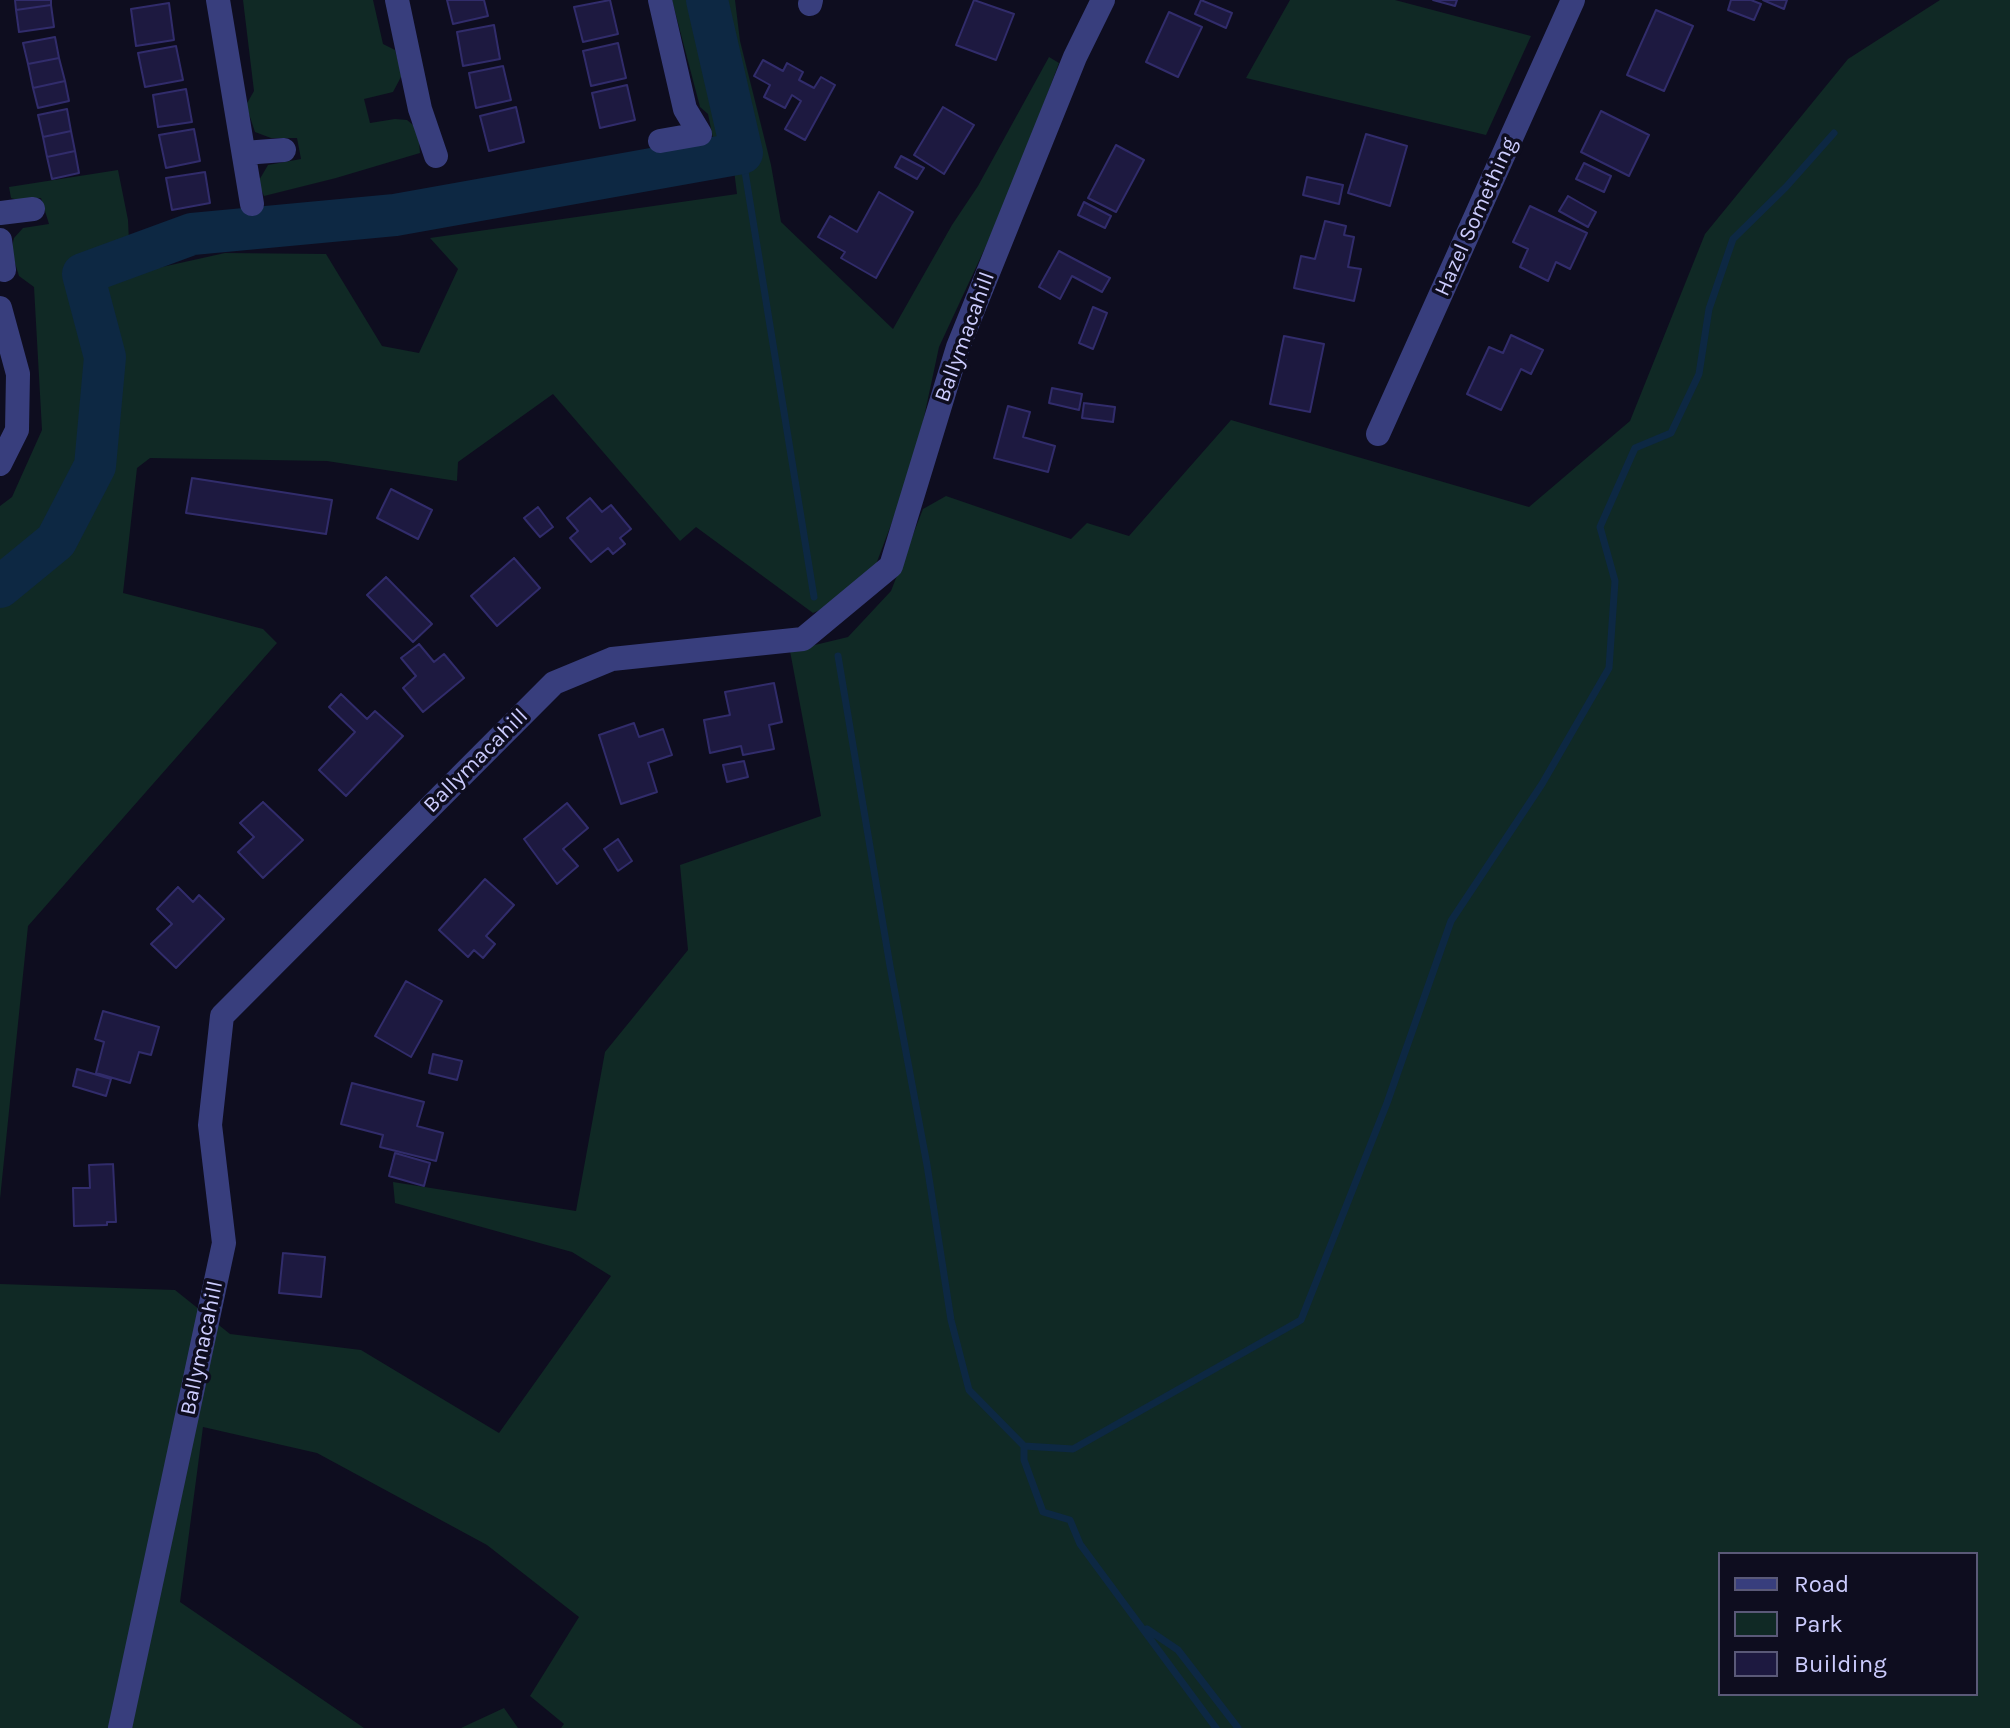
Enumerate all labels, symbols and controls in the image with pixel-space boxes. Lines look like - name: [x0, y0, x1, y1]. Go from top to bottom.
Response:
- street label: Hazel Something: [1429, 134, 1523, 300]
- street label: Ballymacahill: [929, 268, 1001, 406]
- street label: Ballymacahill: [418, 703, 534, 819]
- street label: Ballymacahill: [175, 1278, 229, 1418]
- legend: [1718, 1552, 1978, 1696]
- text: Road: [1794, 1570, 1849, 1598]
- text: Park: [1794, 1610, 1843, 1638]
- text: Building: [1794, 1650, 1887, 1678]

